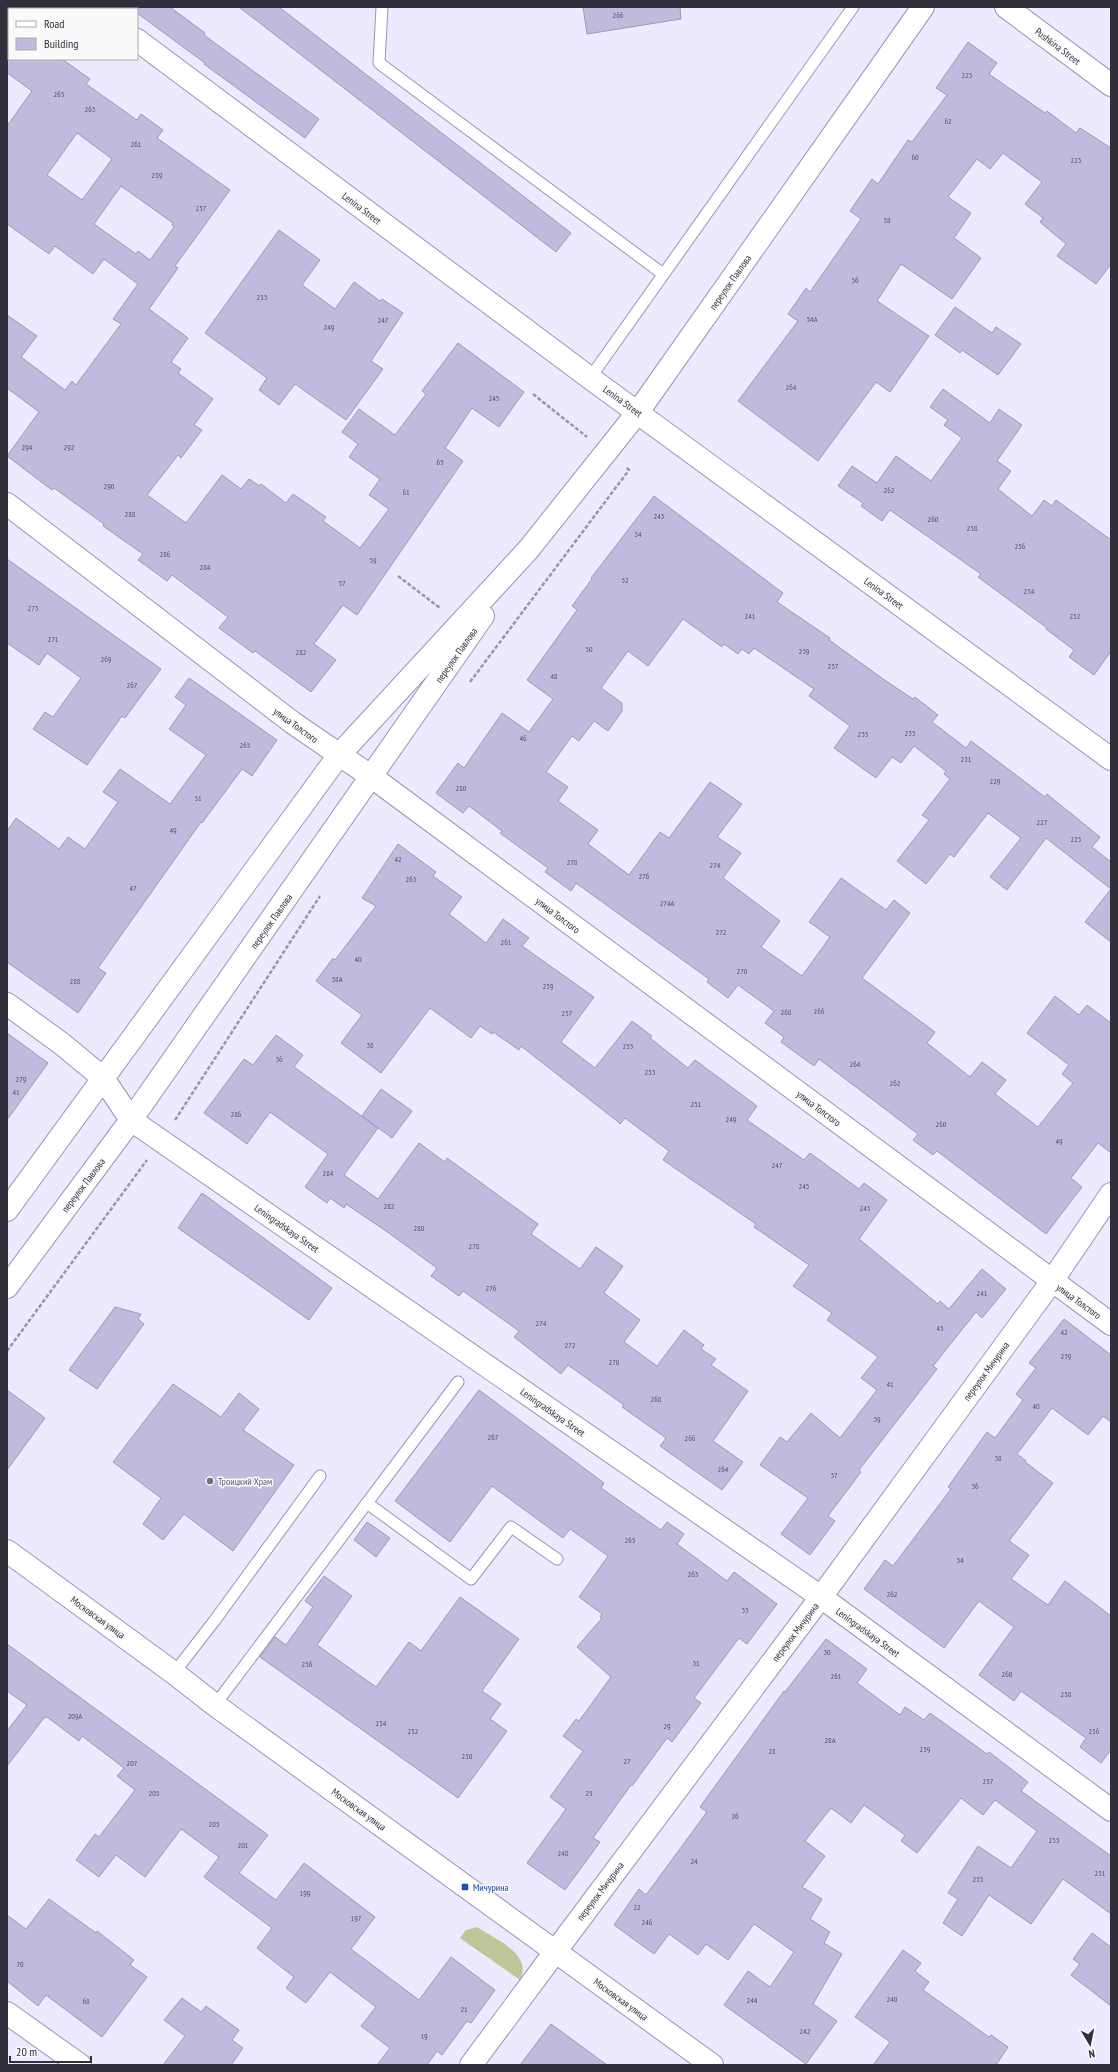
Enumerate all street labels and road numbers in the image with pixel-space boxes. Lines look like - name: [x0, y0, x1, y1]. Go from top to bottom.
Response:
- street label: Pushkina Street: [1032, 25, 1083, 68]
- street label: Lenina Street: [340, 189, 384, 227]
- street label: переулок Павлова: [707, 252, 754, 312]
- street label: Lenina Street: [600, 383, 645, 420]
- street label: Lenina Street: [861, 575, 906, 612]
- street label: переулок Павлова: [433, 625, 480, 685]
- street label: улица Толстого: [271, 705, 321, 746]
- street label: переулок Павлова: [248, 891, 295, 951]
- street label: улица Толстого: [533, 894, 582, 936]
- street label: улица Толстого: [794, 1087, 843, 1129]
- street label: переулок Павлова: [59, 1156, 108, 1215]
- street label: Leningradskaya Street: [252, 1201, 322, 1256]
- street label: улица Толстого: [1054, 1281, 1104, 1322]
- street label: переулок Мичурина: [960, 1339, 1012, 1404]
- street label: Leningradskaya Street: [518, 1385, 588, 1440]
- street label: Московская улица: [68, 1593, 128, 1642]
- street label: переулок Мичурина: [769, 1600, 822, 1664]
- street label: Leningradskaya Street: [833, 1605, 902, 1660]
- street label: Московская улица: [329, 1785, 389, 1834]
- street label: переулок Мичурина: [574, 1859, 627, 1923]
- street label: Московская улица: [591, 1975, 651, 2024]

